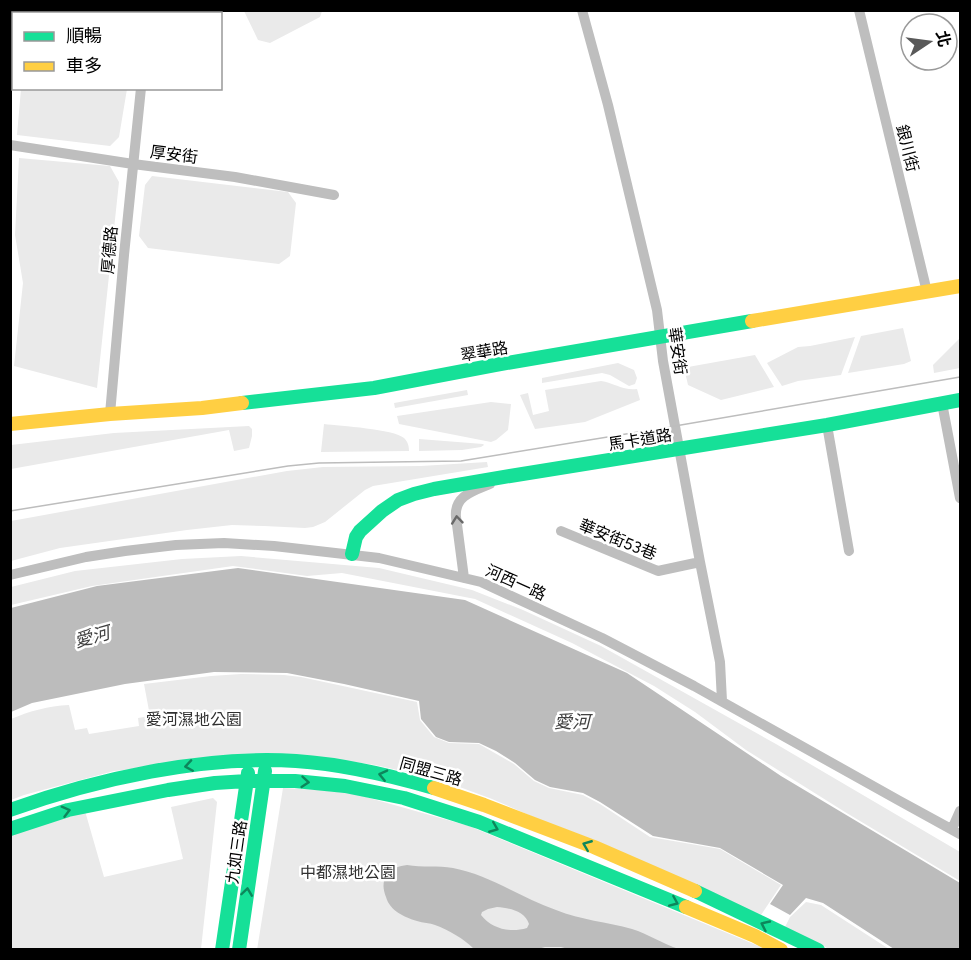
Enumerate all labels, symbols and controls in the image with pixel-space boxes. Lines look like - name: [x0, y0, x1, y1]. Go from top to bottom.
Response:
- legend: [12, 12, 222, 90]
- north arrow: [899, 12, 959, 72]
- text: 順暢: [66, 25, 102, 47]
- text: 北: [932, 29, 954, 49]
- text: 車多: [66, 55, 102, 77]
- street label: 銀川街: [892, 123, 923, 174]
- street label: 厚安街: [149, 142, 199, 167]
- street label: 厚德路: [98, 225, 121, 275]
- street label: 華安街: [665, 326, 690, 376]
- street label: 翠華路: [459, 338, 509, 365]
- street label: 馬卡道路: [607, 425, 673, 454]
- one-way arrow: [451, 515, 463, 524]
- street label: 華安街53巷: [576, 515, 659, 564]
- street label: 河西一路: [483, 561, 549, 604]
- water label: 愛河: [72, 621, 115, 652]
- park label: 愛河濕地公園: [146, 710, 242, 729]
- water label: 愛河: [554, 711, 593, 733]
- street label: 同盟三路: [397, 754, 464, 789]
- one-way arrow: [185, 759, 195, 772]
- one-way arrow: [378, 769, 388, 782]
- one-way arrow: [301, 775, 310, 788]
- one-way arrow: [61, 806, 71, 819]
- street label: 九如三路: [223, 819, 250, 885]
- one-way arrow: [488, 821, 499, 833]
- one-way arrow: [582, 839, 593, 852]
- park label: 中都濕地公園: [300, 863, 396, 882]
- one-way arrow: [241, 887, 253, 896]
- one-way arrow: [668, 895, 679, 907]
- one-way arrow: [760, 920, 771, 932]

